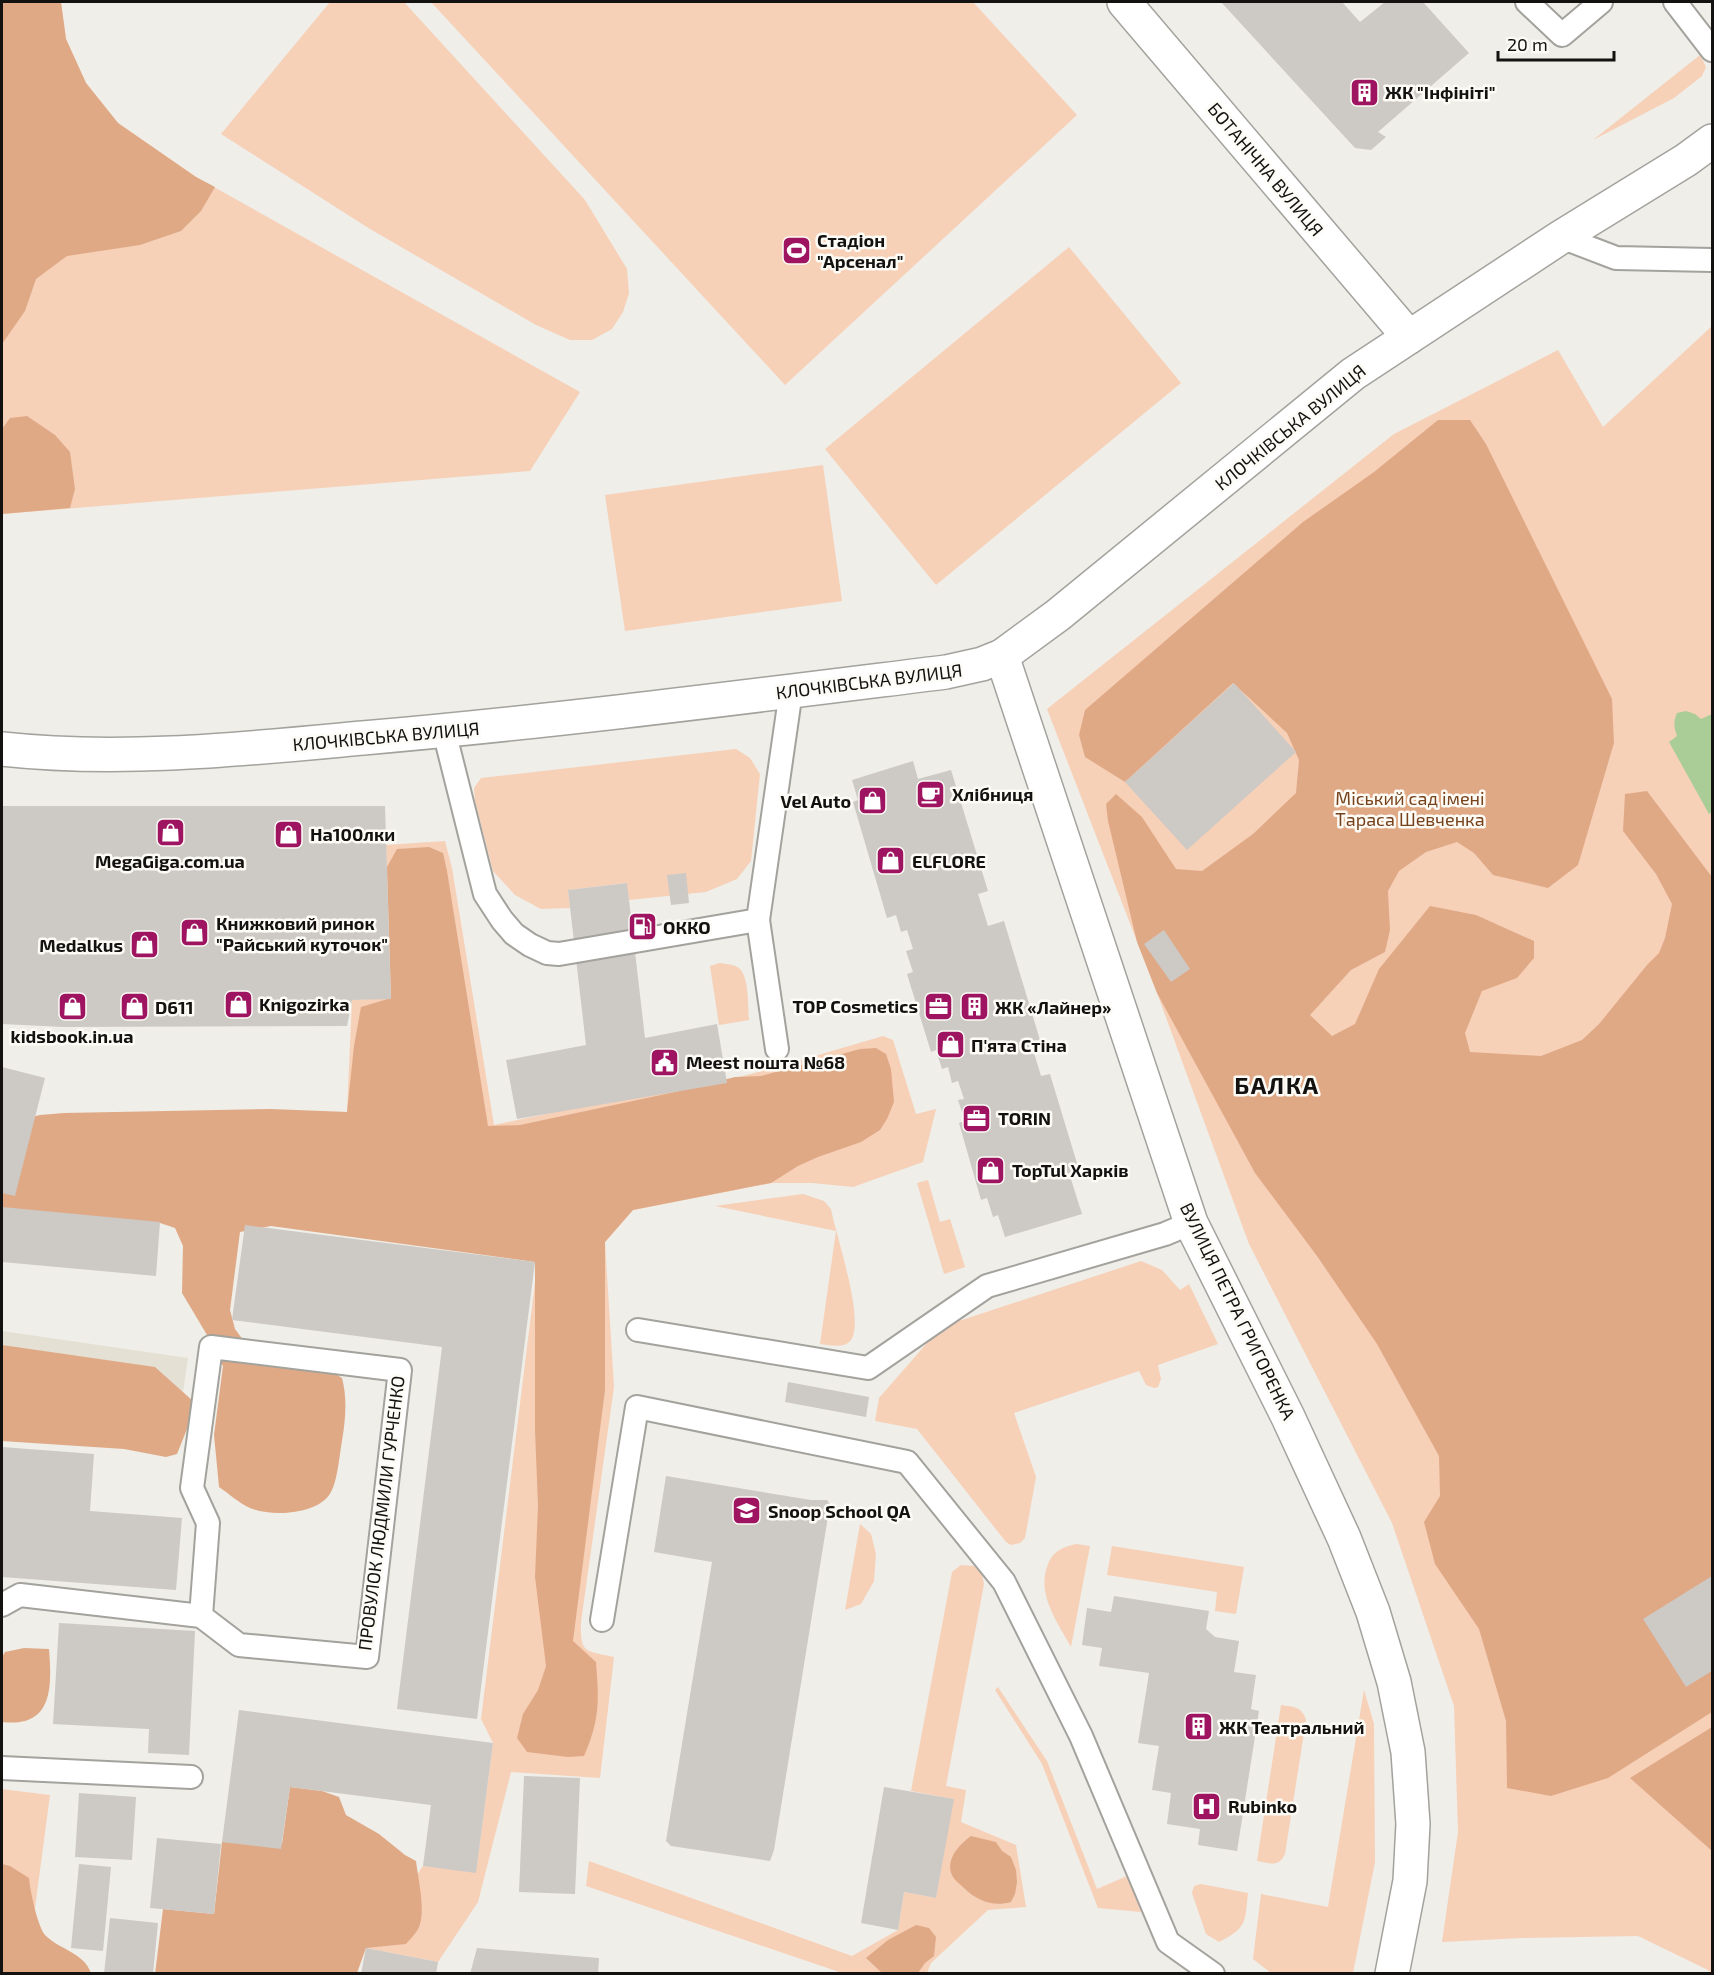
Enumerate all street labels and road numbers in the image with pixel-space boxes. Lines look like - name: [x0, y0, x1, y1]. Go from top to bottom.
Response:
- street label: БОТАНІЧНА ВУЛИЦЯ: [1204, 98, 1328, 240]
- street label: КЛОЧКІВСЬКА ВУЛИЦЯ: [1210, 359, 1370, 495]
- street label: КЛОЧКІВСЬКА ВУЛИЦЯ: [775, 659, 963, 703]
- street label: КЛОЧКІВСЬКА ВУЛИЦЯ: [292, 717, 480, 755]
- street label: ВУЛИЦЯ ПЕТРА ГРИГОРЕНКА: [1176, 1199, 1301, 1424]
- street label: ПРОВУЛОК ЛЮДМИЛИ ГУРЧЕНКО: [353, 1374, 409, 1652]

